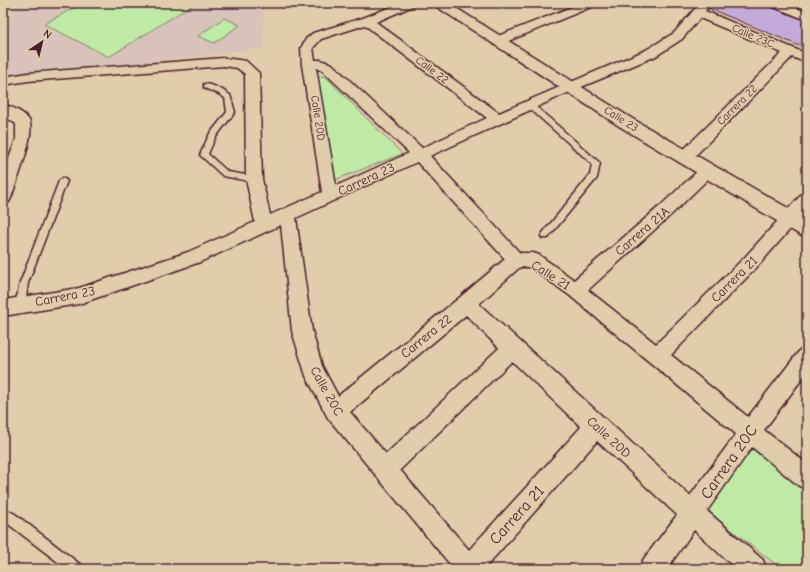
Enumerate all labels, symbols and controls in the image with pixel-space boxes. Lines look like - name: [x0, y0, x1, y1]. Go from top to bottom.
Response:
- street label: Calle 23C: [730, 21, 776, 51]
- north arrow: [22, 22, 62, 62]
- text: N: [41, 27, 54, 42]
- street label: Calle 22: [413, 53, 451, 87]
- street label: Carrera 22: [714, 82, 760, 128]
- street label: Calle 20D: [308, 94, 328, 142]
- street label: Calle 23: [602, 103, 640, 135]
- street label: Carrera 23: [335, 159, 397, 199]
- street label: Carrera 21A: [612, 203, 672, 259]
- street label: Carrera 21: [708, 253, 760, 305]
- street label: Calle 21: [529, 257, 573, 293]
- street label: Carrera 23: [34, 283, 96, 309]
- street label: Carrera 22: [398, 311, 455, 361]
- street label: Calle 20C: [307, 364, 347, 418]
- street label: Calle 20D: [584, 413, 634, 461]
- street label: Carrera 20C: [697, 421, 761, 502]
- street label: Carrera 21: [486, 482, 548, 548]

